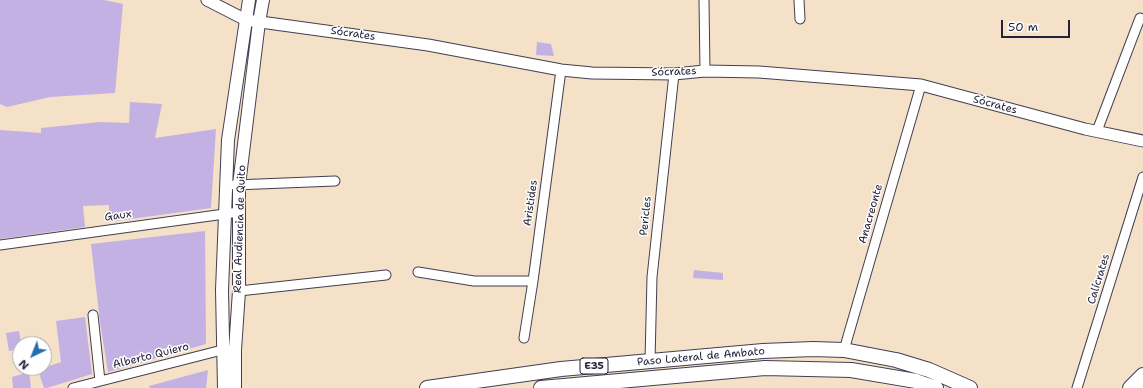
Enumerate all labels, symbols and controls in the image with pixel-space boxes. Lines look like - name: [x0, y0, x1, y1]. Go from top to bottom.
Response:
- scale bar: [1003, 12, 1072, 38]
- text: 50 m: [1008, 19, 1038, 35]
- street label: Sócrates: [330, 24, 376, 44]
- street label: Sócrates: [651, 65, 697, 79]
- street label: Sócrates: [972, 93, 1018, 117]
- street label: Real Audiencia de Quito: [231, 165, 249, 293]
- street label: Aristides: [521, 179, 541, 227]
- street label: Anacreonte: [856, 183, 886, 245]
- street label: Pericles: [637, 196, 655, 236]
- street label: Gaux: [104, 208, 132, 224]
- street label: Calícrates: [1085, 252, 1113, 306]
- north arrow: [12, 336, 52, 376]
- street label: Alberto Quiero: [112, 340, 190, 372]
- street label: Paso Lateral de Ambato: [637, 345, 765, 369]
- text: N: [16, 356, 32, 373]
- road number: E35: [580, 358, 608, 374]

